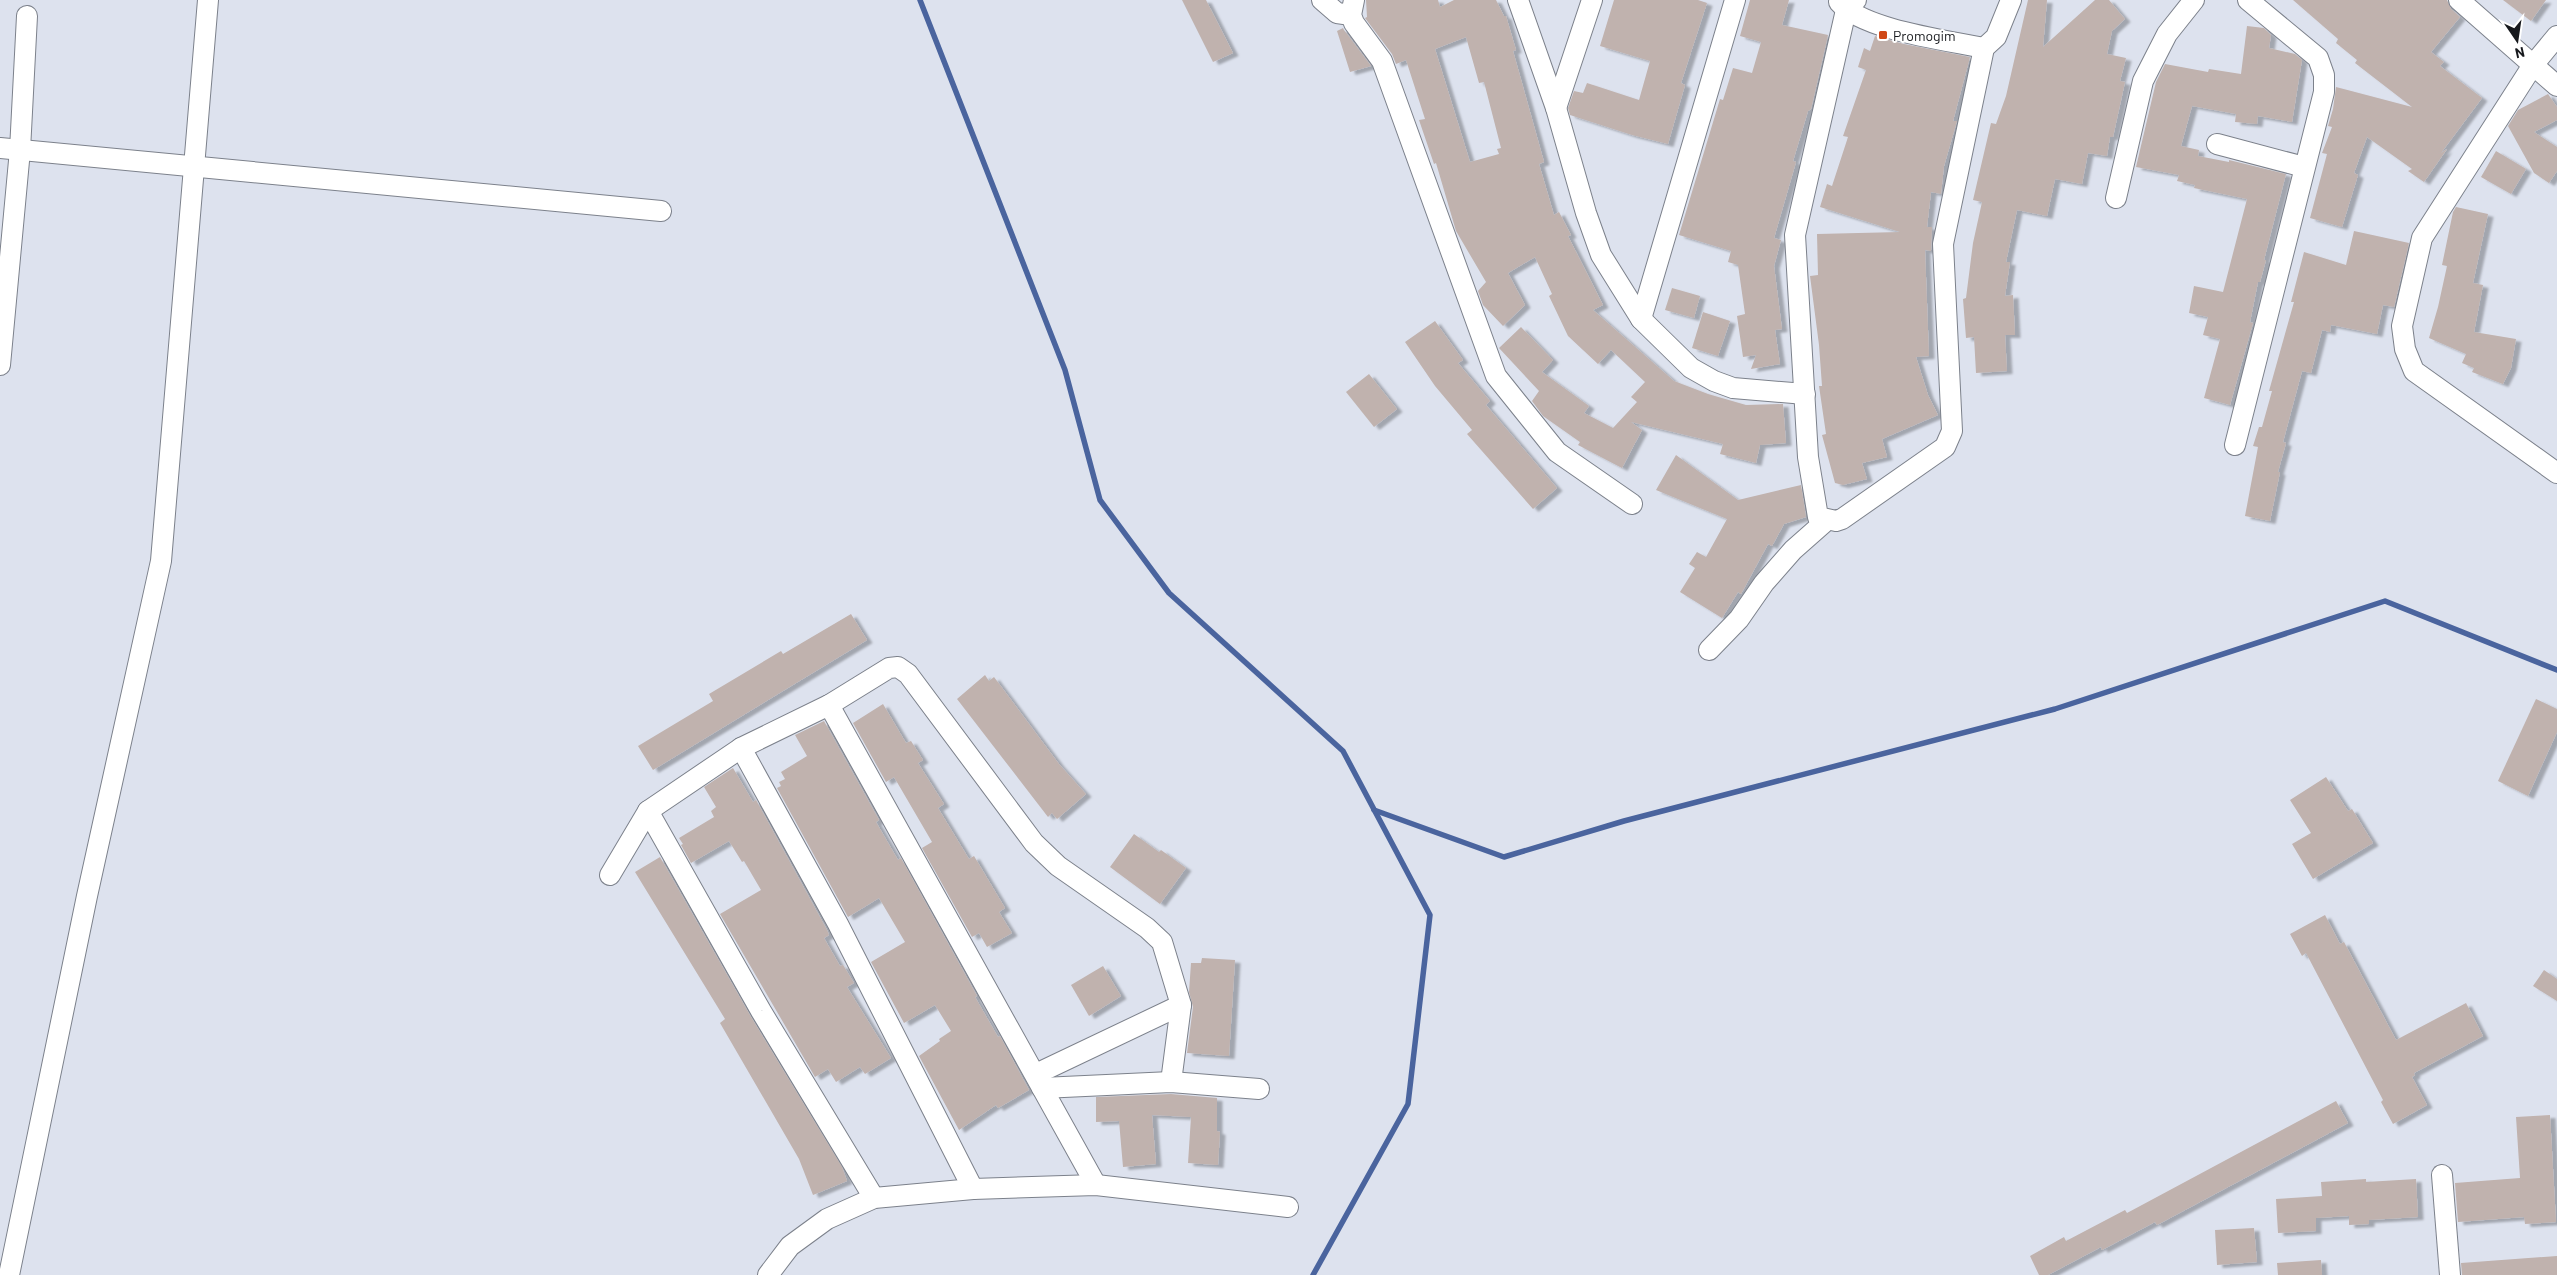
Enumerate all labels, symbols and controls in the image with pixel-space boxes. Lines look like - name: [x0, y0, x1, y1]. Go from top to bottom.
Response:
- north arrow: [2492, 15, 2542, 65]
- place label: Promogim: [1893, 27, 1956, 44]
- marker: Promogim: [1877, 29, 1889, 41]
- text: N: [2514, 44, 2526, 62]

